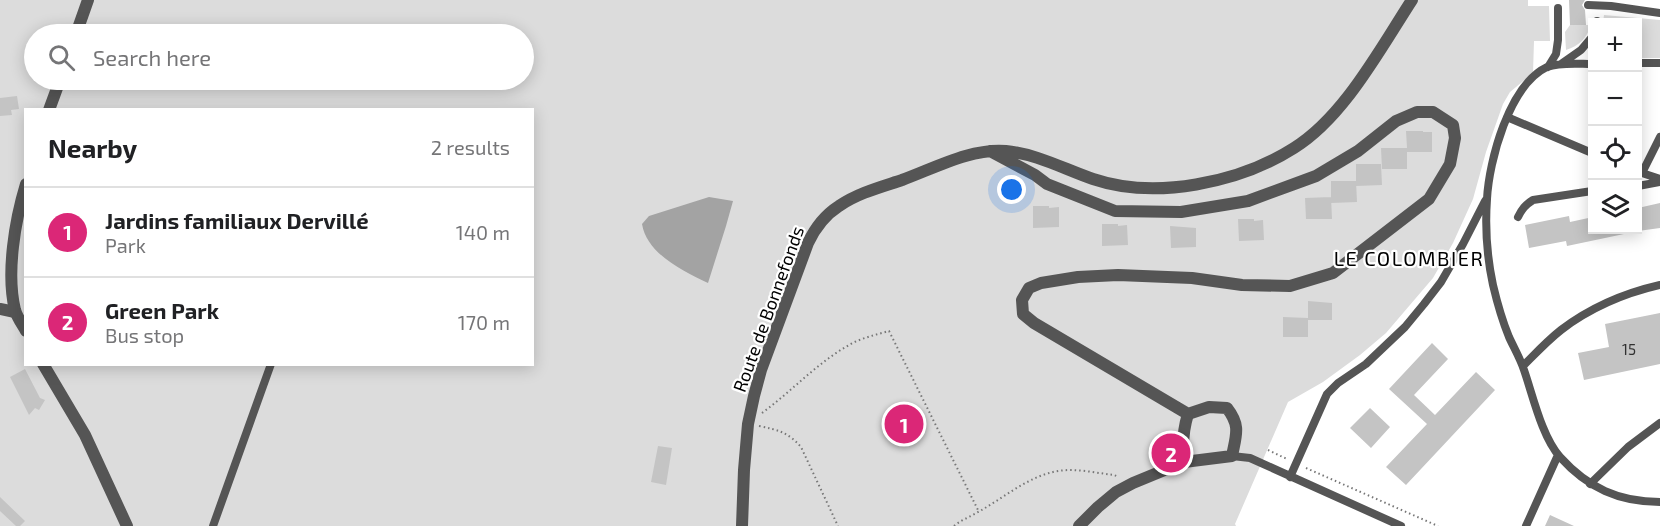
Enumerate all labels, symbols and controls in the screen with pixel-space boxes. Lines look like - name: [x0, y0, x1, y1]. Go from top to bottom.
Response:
- map controls: [1588, 18, 1642, 234]
- button: +: [1588, 18, 1642, 72]
- search box: [24, 24, 534, 90]
- icon: search: [45, 41, 78, 74]
- text: Search here: [93, 44, 211, 70]
- button: −: [1588, 72, 1642, 126]
- button: locate: [1588, 126, 1642, 180]
- text: Nearby: [48, 132, 137, 163]
- text: 2 results: [431, 135, 510, 159]
- your location: [997, 175, 1026, 204]
- button: layers: [1588, 180, 1642, 234]
- text: Jardins familiaux Dervillé: [105, 207, 369, 233]
- text: 1: [63, 220, 72, 244]
- text: 140 m: [456, 220, 510, 244]
- street label: Route de Bonnefonds: [728, 223, 808, 395]
- text: Park: [105, 233, 146, 257]
- district label: LE COLOMBIER: [1334, 246, 1484, 270]
- text: Green Park: [105, 297, 219, 323]
- text: 2: [62, 310, 73, 334]
- text: 170 m: [458, 310, 510, 334]
- text: Bus stop: [105, 323, 184, 347]
- house number: 15: [1622, 340, 1636, 358]
- pin: 1: [884, 402, 924, 446]
- pin: 2: [1152, 430, 1190, 476]

